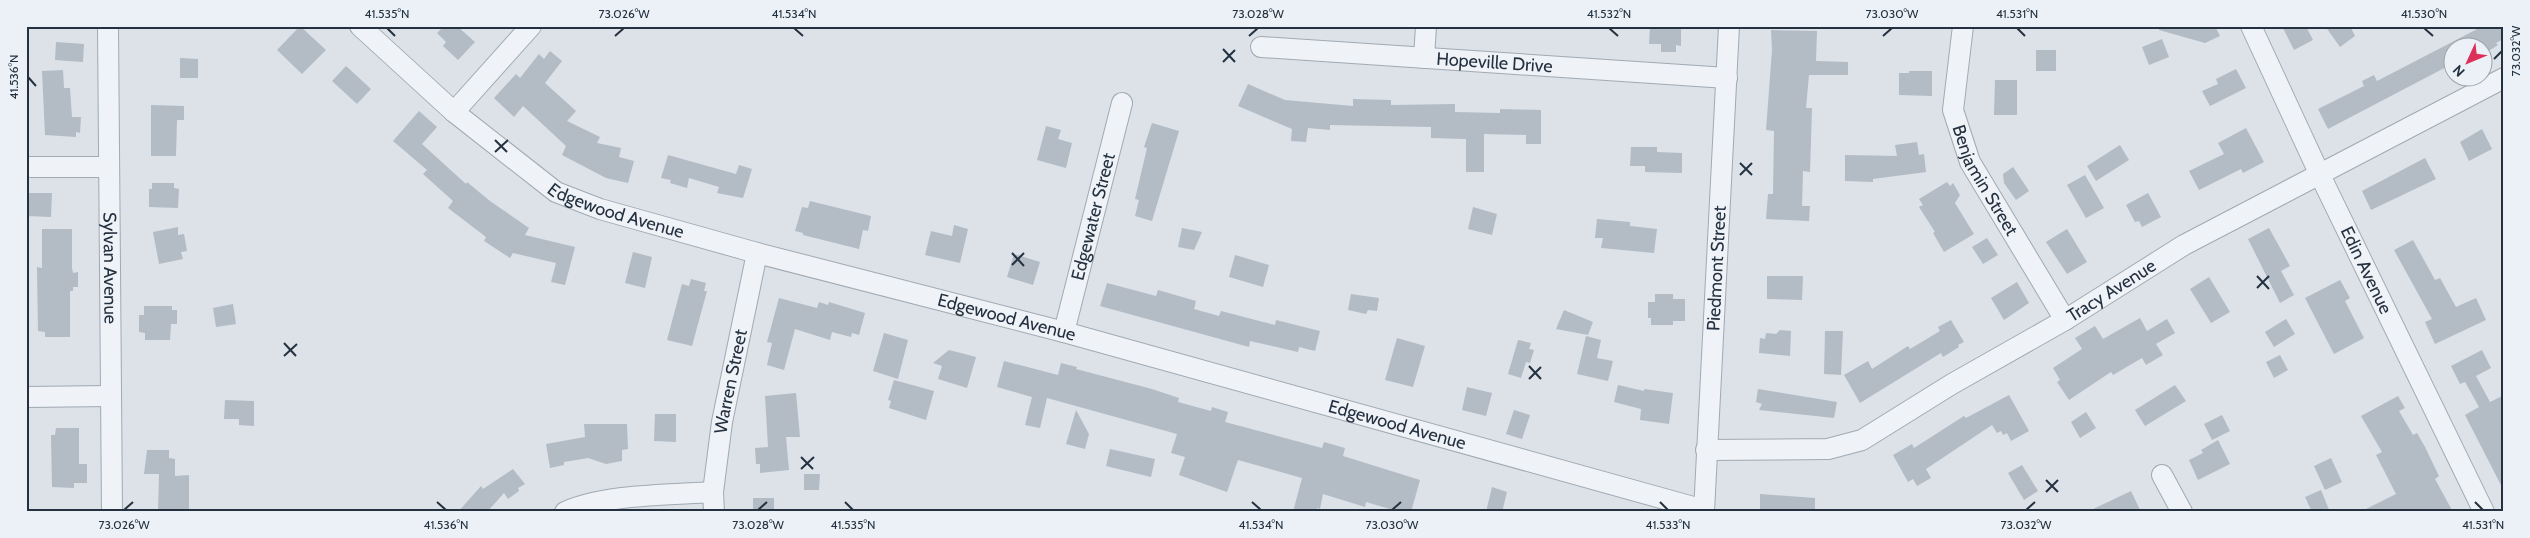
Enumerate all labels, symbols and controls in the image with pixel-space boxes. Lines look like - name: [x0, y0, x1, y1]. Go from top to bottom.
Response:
- text: 41.535°N: [365, 6, 409, 21]
- text: 73.026°W: [598, 6, 650, 21]
- text: 41.534°N: [771, 6, 817, 21]
- text: 73.028°W: [1232, 6, 1284, 21]
- text: 41.532°N: [1587, 6, 1631, 21]
- text: 73.030°W: [1866, 6, 1919, 21]
- text: 41.531°N: [1996, 6, 2038, 21]
- text: 41.530°N: [2401, 6, 2447, 21]
- text: 73.032°W: [2508, 25, 2523, 76]
- north arrow: [2442, 38, 2492, 88]
- street label: Hopeville Drive: [1436, 48, 1553, 77]
- text: 41.536°N: [6, 55, 21, 99]
- text: N: [2449, 61, 2469, 81]
- street label: Benjamin Street: [1948, 122, 2023, 240]
- street label: Edgewater Street: [1067, 151, 1120, 283]
- street label: Edgewood Avenue: [543, 178, 686, 243]
- street label: Piedmont Street: [1702, 205, 1731, 331]
- street label: Sylvan Avenue: [99, 212, 121, 324]
- street label: Edin Avenue: [2336, 223, 2397, 318]
- street label: Tracy Avenue: [2063, 255, 2160, 327]
- street label: Edgewood Avenue: [935, 289, 1078, 346]
- street label: Warren Street: [710, 327, 752, 435]
- street label: Edgewood Avenue: [1326, 395, 1468, 454]
- text: 73.026°W: [98, 517, 150, 532]
- text: 41.536°N: [424, 517, 468, 532]
- text: 73.028°W: [732, 517, 784, 532]
- text: 41.535°N: [831, 517, 875, 532]
- text: 41.534°N: [1238, 517, 1284, 532]
- text: 73.030°W: [1366, 517, 1419, 532]
- text: 41.533°N: [1646, 517, 1690, 532]
- text: 73.032°W: [2001, 517, 2052, 532]
- text: 41.531°N: [2462, 517, 2504, 532]

